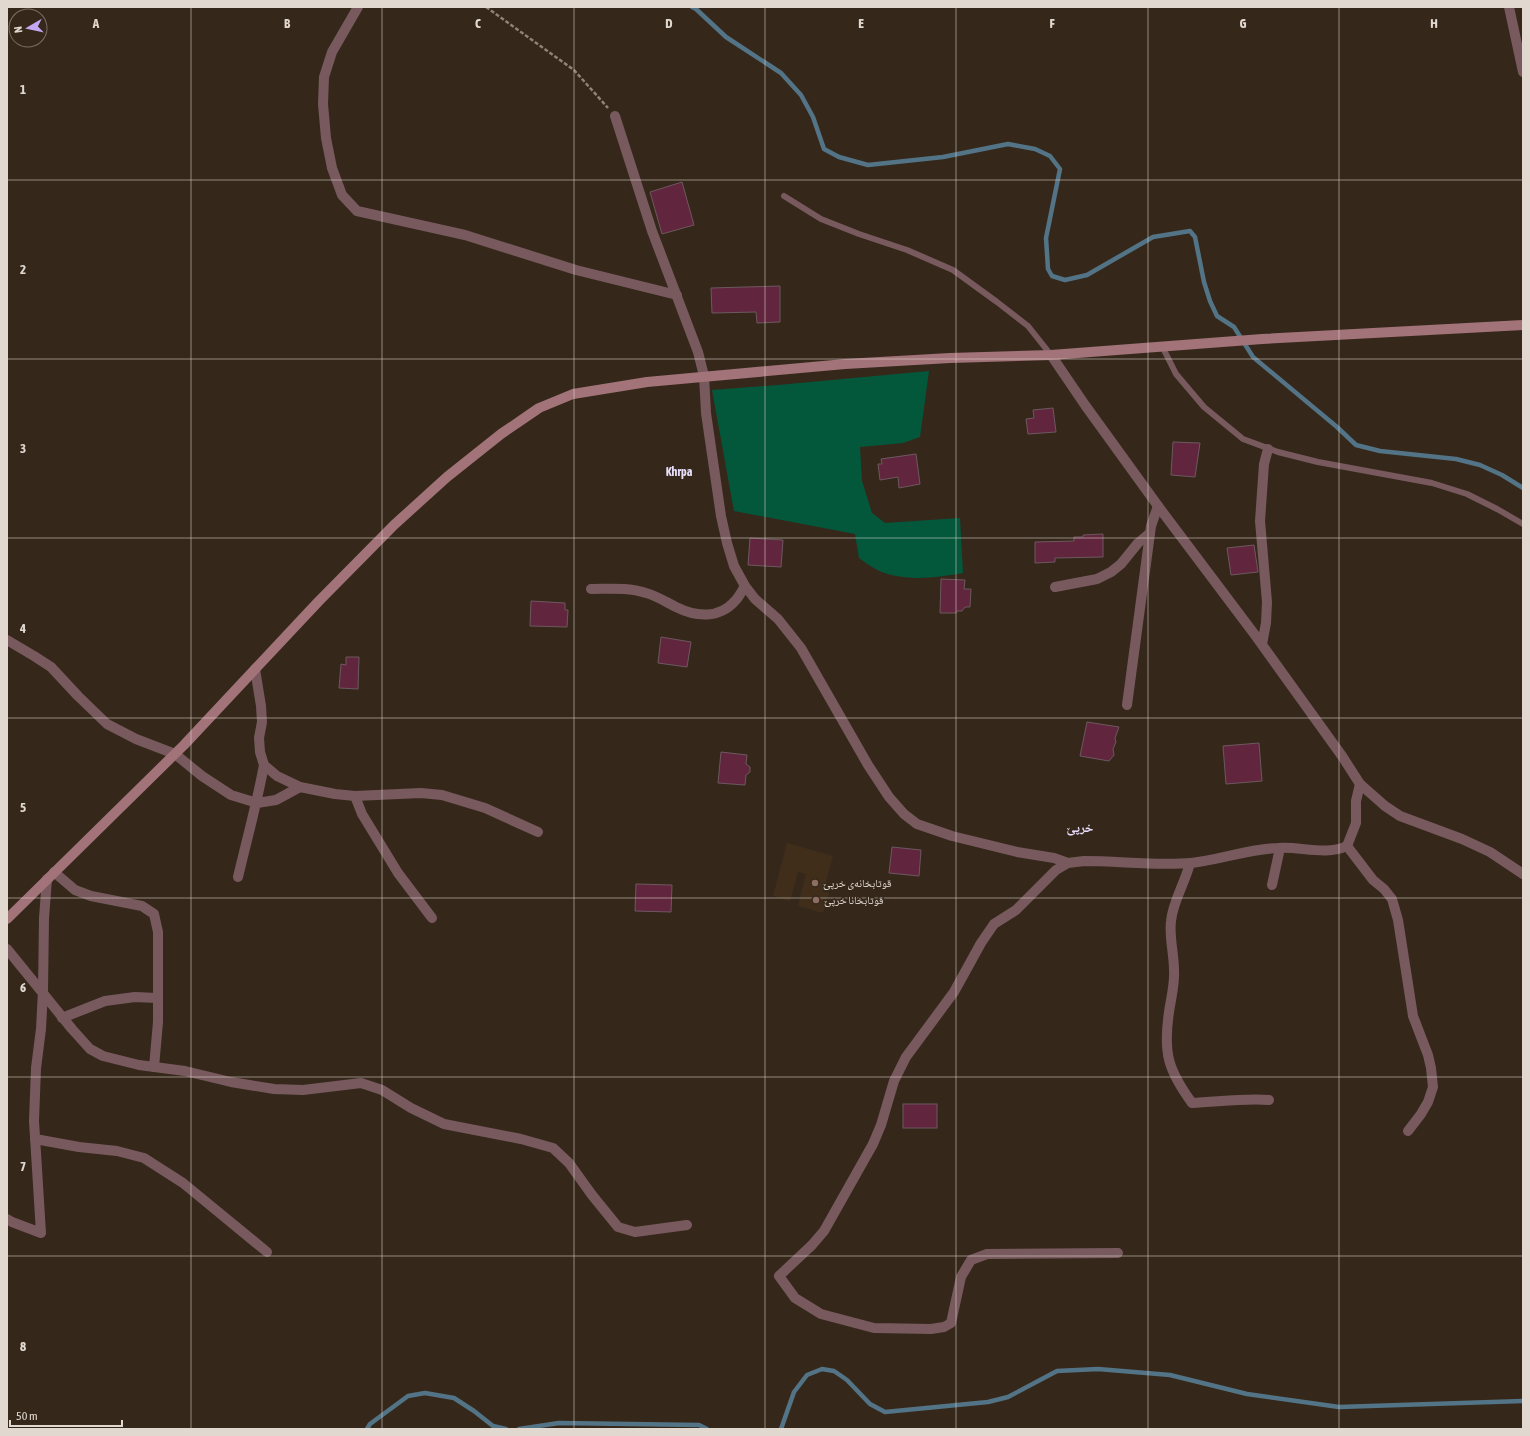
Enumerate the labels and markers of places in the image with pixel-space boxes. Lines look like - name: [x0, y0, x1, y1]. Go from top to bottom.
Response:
- place label: قوتابخانەی خرپێ: [823, 877, 892, 890]
- marker: قوتابخانەی خرپێ: [810, 878, 820, 888]
- place label: قوتابخانا خرپێ: [824, 894, 884, 907]
- marker: قوتابخانا خرپێ: [811, 895, 821, 905]

